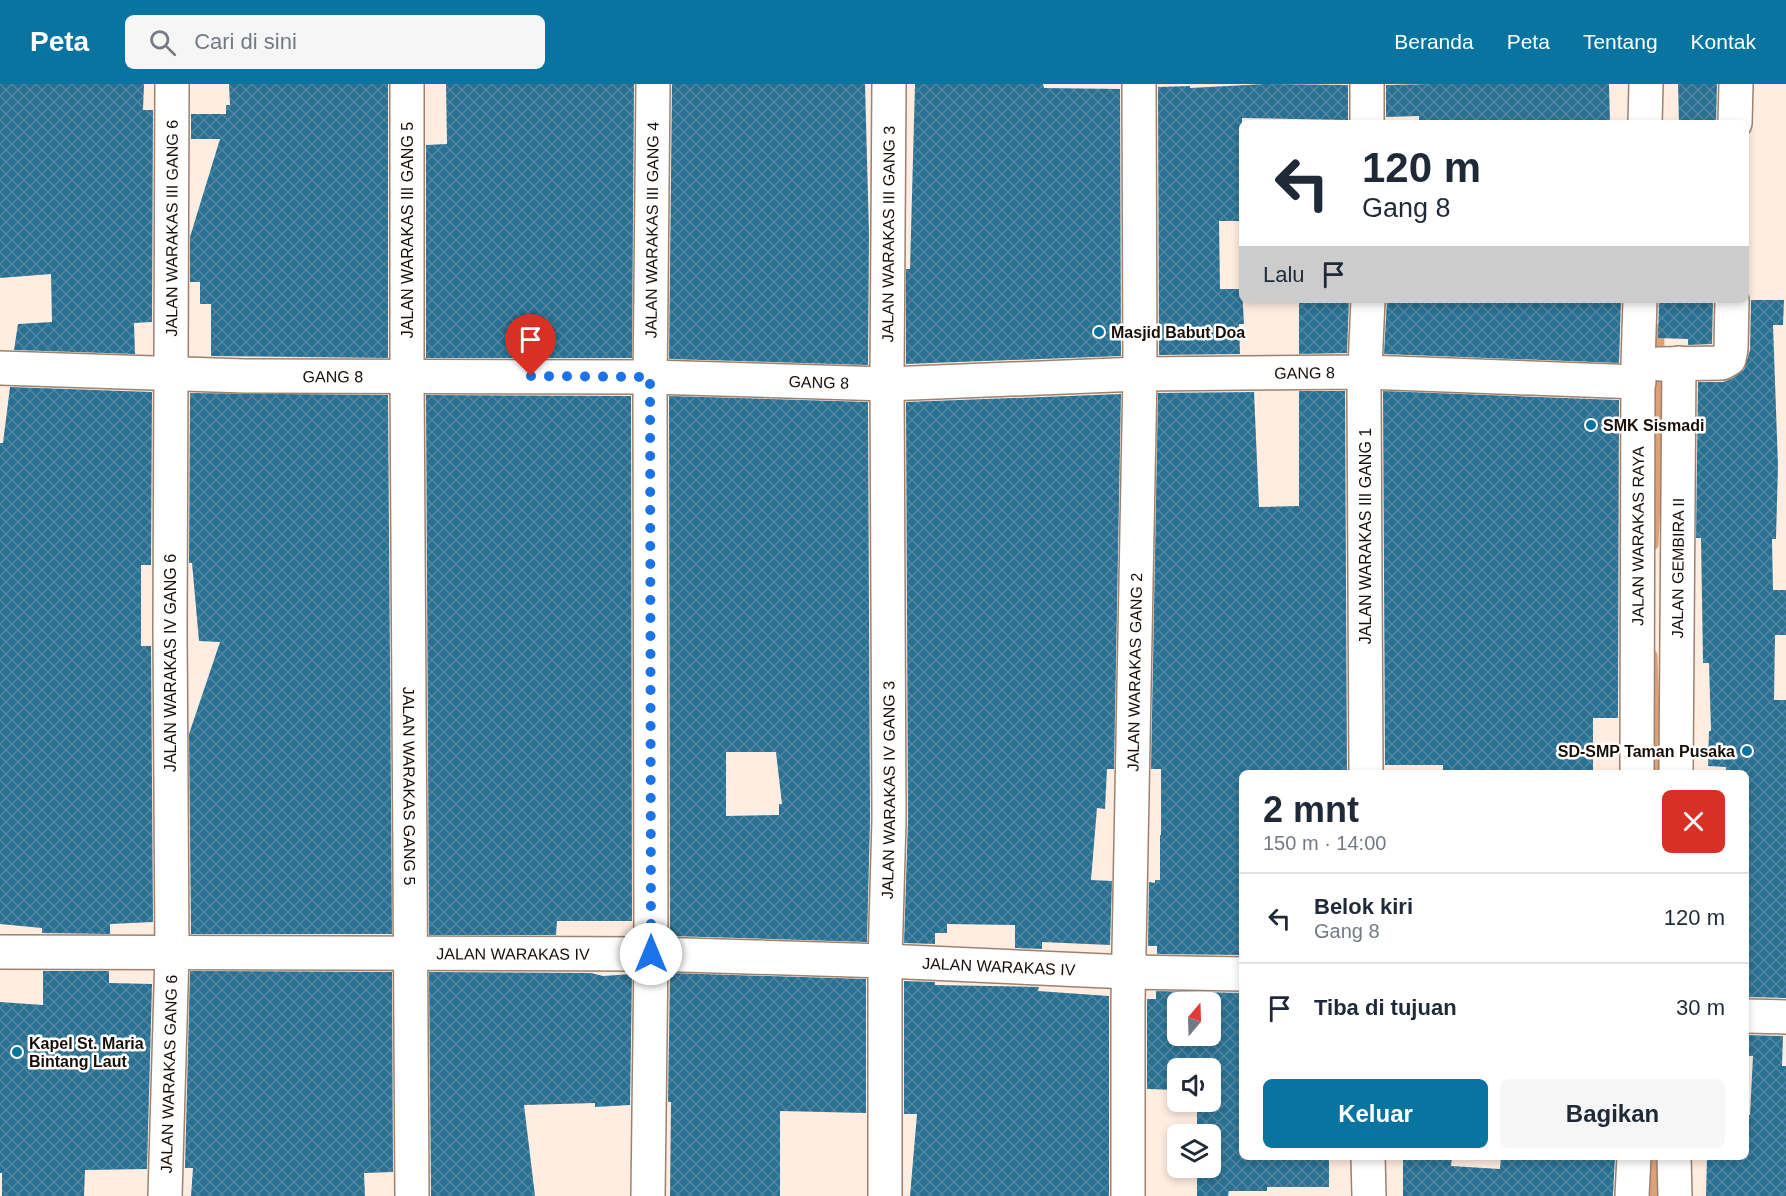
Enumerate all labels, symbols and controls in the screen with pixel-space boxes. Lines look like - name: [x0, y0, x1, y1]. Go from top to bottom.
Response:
- search box: [125, 15, 545, 69]
- text: Peta: [30, 26, 89, 57]
- icon: search: [146, 26, 179, 59]
- text: Cari di sini: [194, 29, 297, 54]
- text: Beranda: [1394, 30, 1474, 53]
- text: Peta: [1507, 30, 1550, 53]
- text: Tentang: [1583, 30, 1658, 53]
- text: Kontak: [1691, 30, 1756, 53]
- street label: JALAN WARAKAS III GANG 6: [163, 120, 180, 336]
- street label: JALAN WARAKAS III GANG 5: [399, 122, 416, 338]
- street label: JALAN WARAKAS III GANG 4: [642, 122, 661, 338]
- street label: JALAN WARAKAS III GANG 3: [879, 126, 897, 342]
- icon: left: [1263, 144, 1341, 222]
- text: 120 m: [1362, 144, 1481, 191]
- text: Gang 8: [1362, 193, 1451, 223]
- icon: arrive: [1317, 258, 1350, 291]
- text: Lalu: [1263, 262, 1305, 287]
- pin: [505, 314, 556, 376]
- icon: arrive: [514, 323, 547, 356]
- place label: Masjid Babut Doa: [1111, 324, 1245, 341]
- marker: Masjid Babut Doa: [1092, 325, 1106, 339]
- street label: GANG 8: [1274, 364, 1335, 381]
- street label: GANG 8: [303, 368, 363, 385]
- street label: GANG 8: [788, 373, 849, 391]
- place label: SMK Sismadi: [1603, 417, 1704, 434]
- marker: SMK Sismadi: [1584, 418, 1598, 432]
- street label: JALAN WARAKAS III GANG 1: [1357, 428, 1374, 644]
- street label: JALAN WARAKAS RAYA: [1629, 446, 1646, 626]
- street label: JALAN GEMBIRA II: [1668, 498, 1687, 638]
- street label: JALAN WARAKAS IV GANG 6: [162, 554, 179, 772]
- street label: JALAN WARAKAS GANG 2: [1124, 572, 1145, 772]
- street label: JALAN WARAKAS IV GANG 3: [878, 681, 898, 899]
- street label: JALAN WARAKAS GANG 5: [400, 687, 419, 885]
- place label: SD-SMP Taman Pusaka: [1558, 743, 1735, 760]
- marker: SD-SMP Taman Pusaka: [1740, 744, 1754, 758]
- text: 2 mnt: [1263, 789, 1359, 830]
- button: close: [1662, 790, 1725, 853]
- text: 150 m · 14:00: [1263, 832, 1386, 854]
- text: Belok kiri: [1314, 894, 1413, 919]
- icon: left: [1263, 902, 1296, 935]
- text: 120 m: [1664, 905, 1725, 930]
- text: Gang 8: [1314, 920, 1380, 942]
- position arrow: [619, 922, 683, 986]
- street label: JALAN WARAKAS IV: [436, 945, 590, 962]
- street label: JALAN WARAKAS IV: [922, 954, 1076, 978]
- street label: JALAN WARAKAS GANG 6: [157, 974, 180, 1174]
- north arrow: [1167, 992, 1221, 1046]
- map controls: [1167, 992, 1221, 1178]
- icon: arrive: [1263, 992, 1296, 1025]
- text: Tiba di tujuan: [1314, 995, 1457, 1020]
- text: 30 m: [1676, 995, 1725, 1020]
- place label: Kapel St. Maria Bintang Laut: [29, 1035, 144, 1070]
- marker: Kapel St. Maria Bintang Laut: [10, 1045, 24, 1059]
- button: sound: [1167, 1058, 1221, 1112]
- button: Keluar: [1263, 1079, 1488, 1148]
- button: Bagikan: [1500, 1079, 1725, 1148]
- button: layers: [1167, 1124, 1221, 1178]

